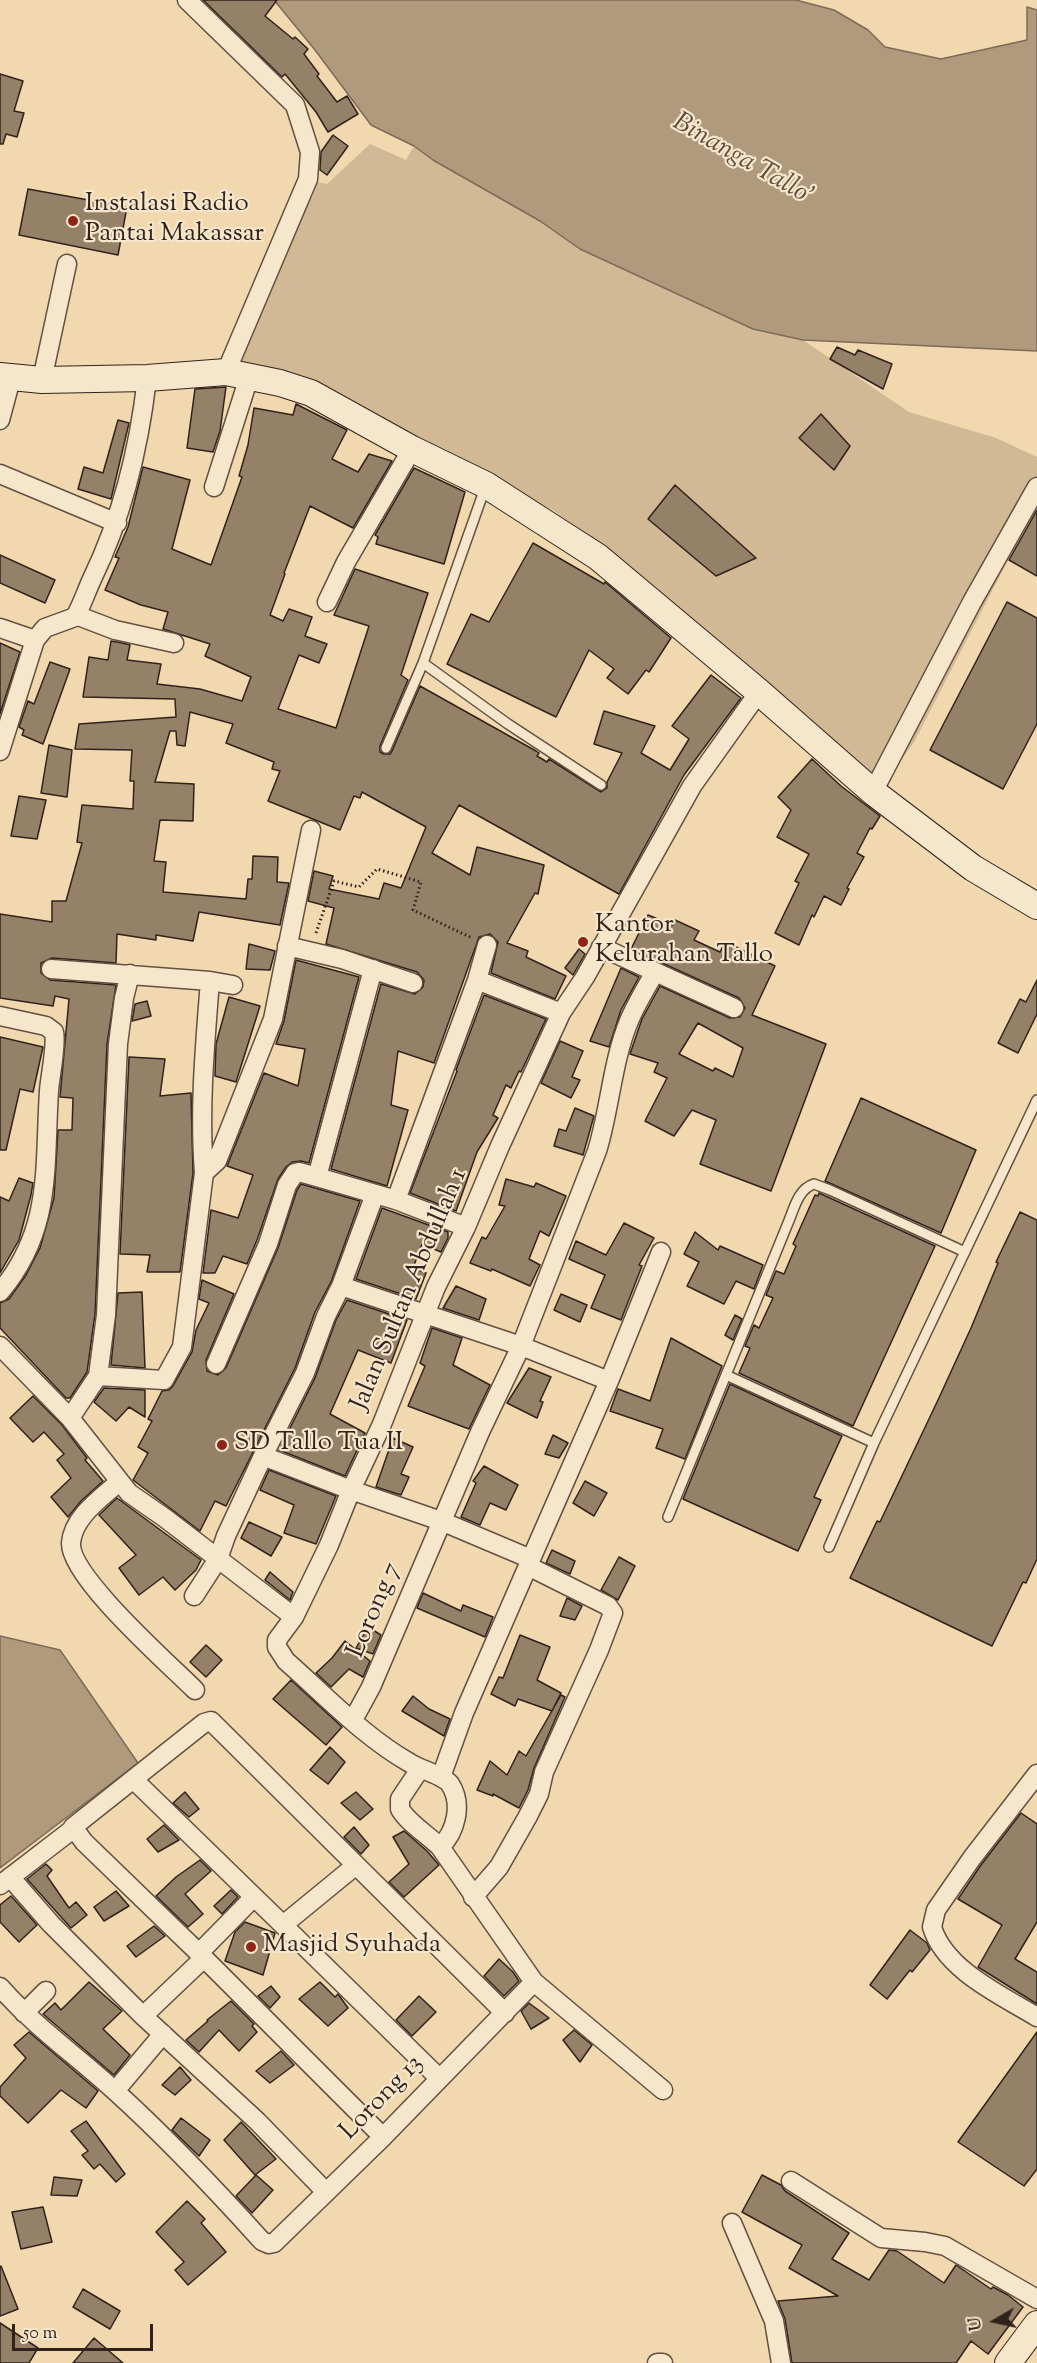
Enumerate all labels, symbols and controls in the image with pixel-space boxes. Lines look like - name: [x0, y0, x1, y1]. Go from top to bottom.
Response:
- water label: Binanga Tallo': [666, 108, 818, 214]
- place label: Instalasi Radio Pantai Makassar: [85, 190, 264, 252]
- marker: Instalasi Radio Pantai Makassar: [66, 214, 80, 228]
- place label: Kantor Kelurahan Tallo: [595, 911, 773, 972]
- marker: Kantor Kelurahan Tallo: [576, 935, 590, 949]
- street label: Jalan Sultan Abdullah 1: [346, 1164, 476, 1416]
- place label: SD Tallo Tua II: [234, 1429, 403, 1461]
- marker: SD Tallo Tua II: [215, 1438, 229, 1452]
- street label: Lorong 7: [342, 1559, 410, 1663]
- place label: Masjid Syuhada: [263, 1931, 441, 1963]
- marker: Masjid Syuhada: [244, 1940, 258, 1954]
- street label: Lorong 13: [335, 2050, 431, 2148]
- north arrow: [965, 2291, 1025, 2351]
- scale bar: [15, 2312, 156, 2350]
- text: U: [964, 2316, 989, 2332]
- text: 50 m: [23, 2321, 57, 2347]

